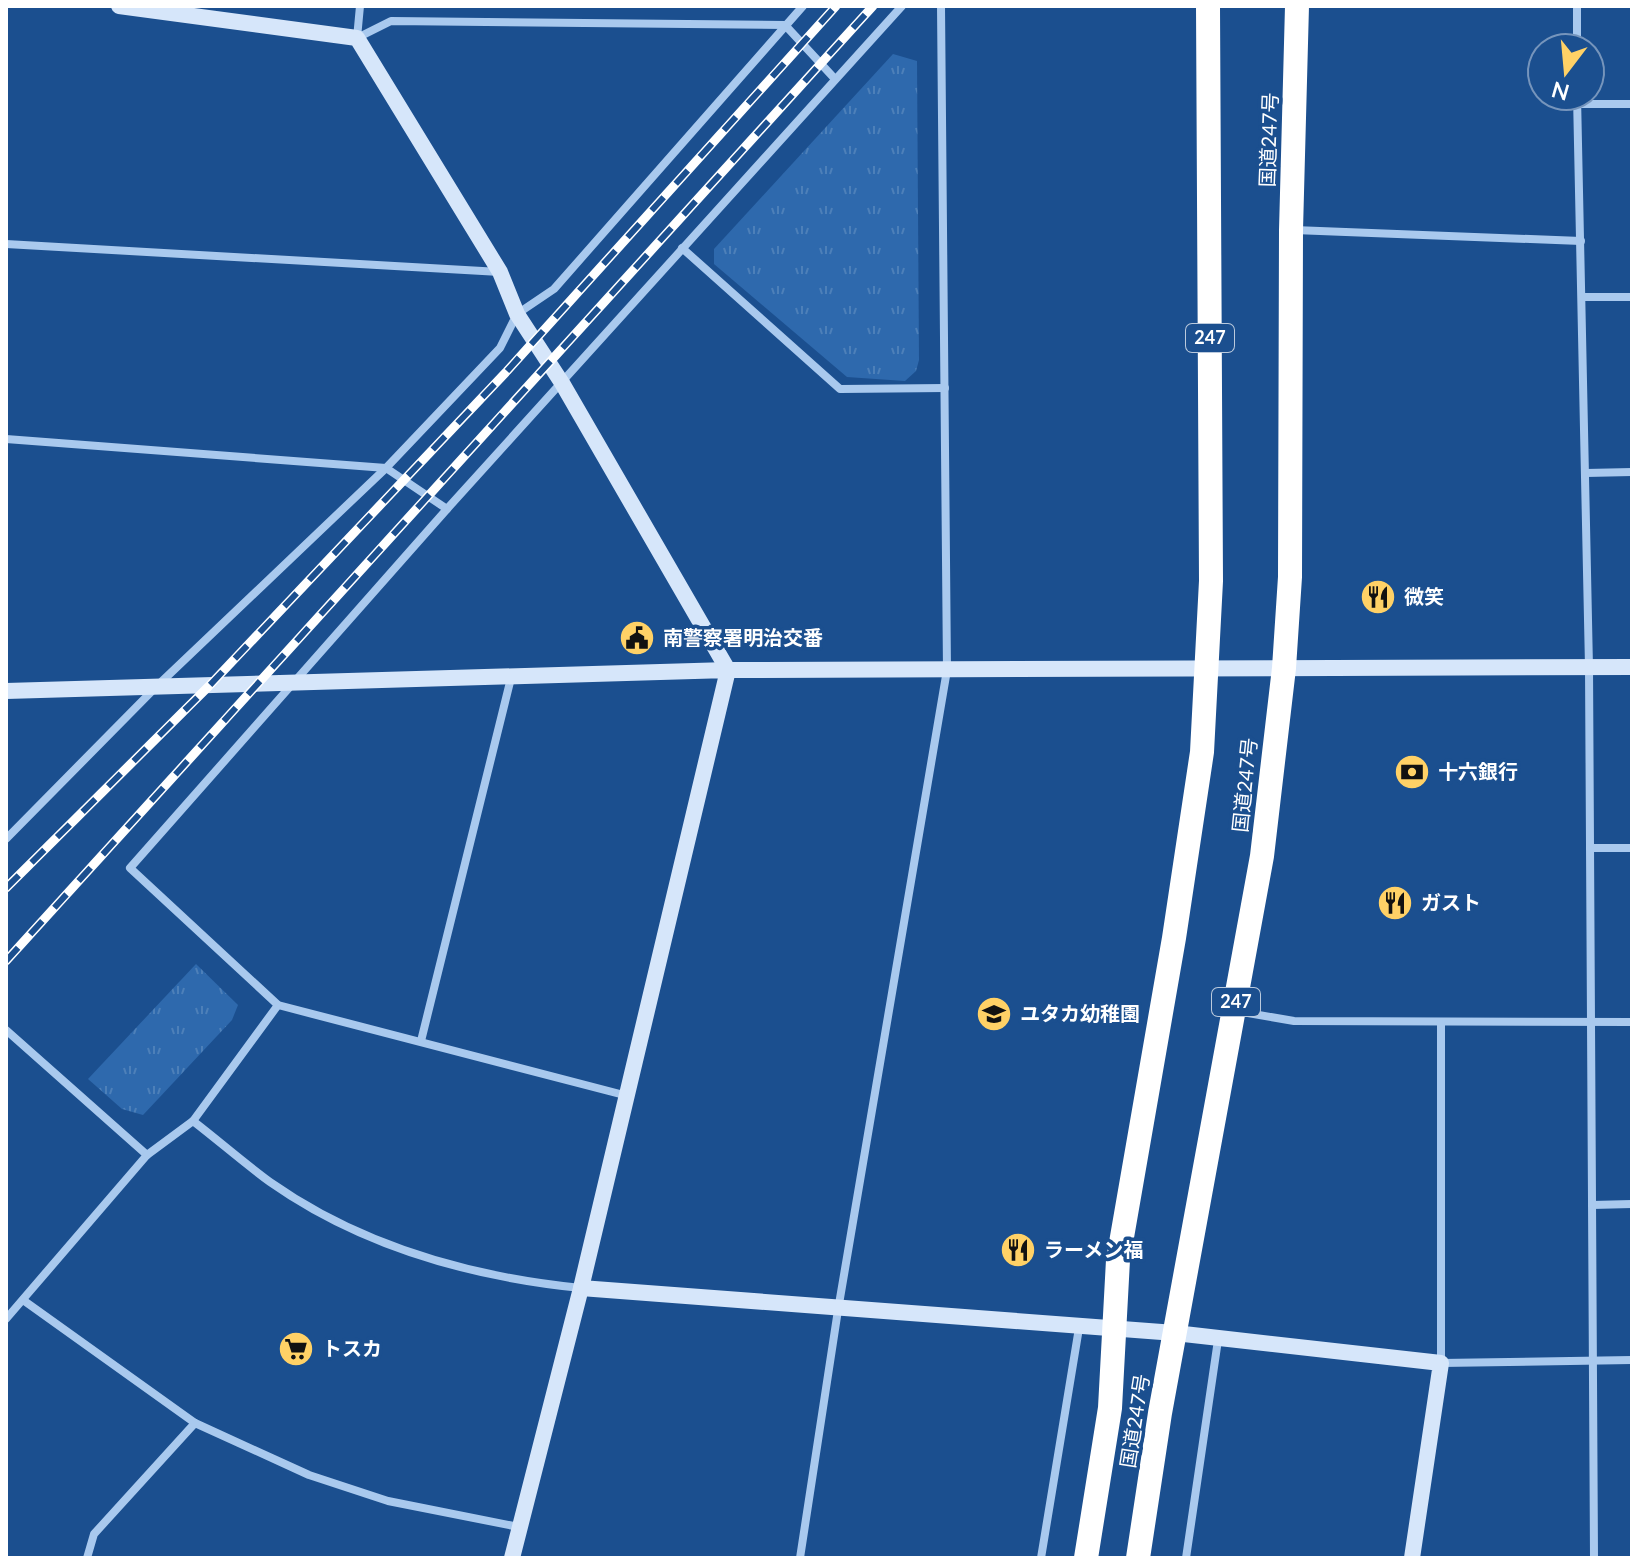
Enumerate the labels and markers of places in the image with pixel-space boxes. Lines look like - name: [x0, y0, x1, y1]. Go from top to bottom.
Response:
- restaurant icon: 微笑: [1359, 578, 1397, 616]
- place label: 微笑: [1404, 584, 1444, 608]
- public building icon: 南警察署明治交番: [618, 619, 656, 657]
- place label: 南警察署明治交番: [663, 625, 823, 649]
- bank icon: 十六銀行: [1393, 753, 1431, 791]
- place label: 十六銀行: [1438, 759, 1518, 783]
- restaurant icon: ガスト: [1376, 884, 1414, 922]
- place label: ガスト: [1421, 890, 1481, 914]
- school or university icon: ユタカ幼稚園: [975, 995, 1013, 1033]
- place label: ユタカ幼稚園: [1020, 1001, 1140, 1025]
- restaurant icon: ラーメン福: [999, 1231, 1037, 1269]
- place label: ラーメン福: [1044, 1237, 1143, 1261]
- supermarket icon: トスカ: [277, 1330, 315, 1368]
- place label: トスカ: [322, 1336, 382, 1360]

